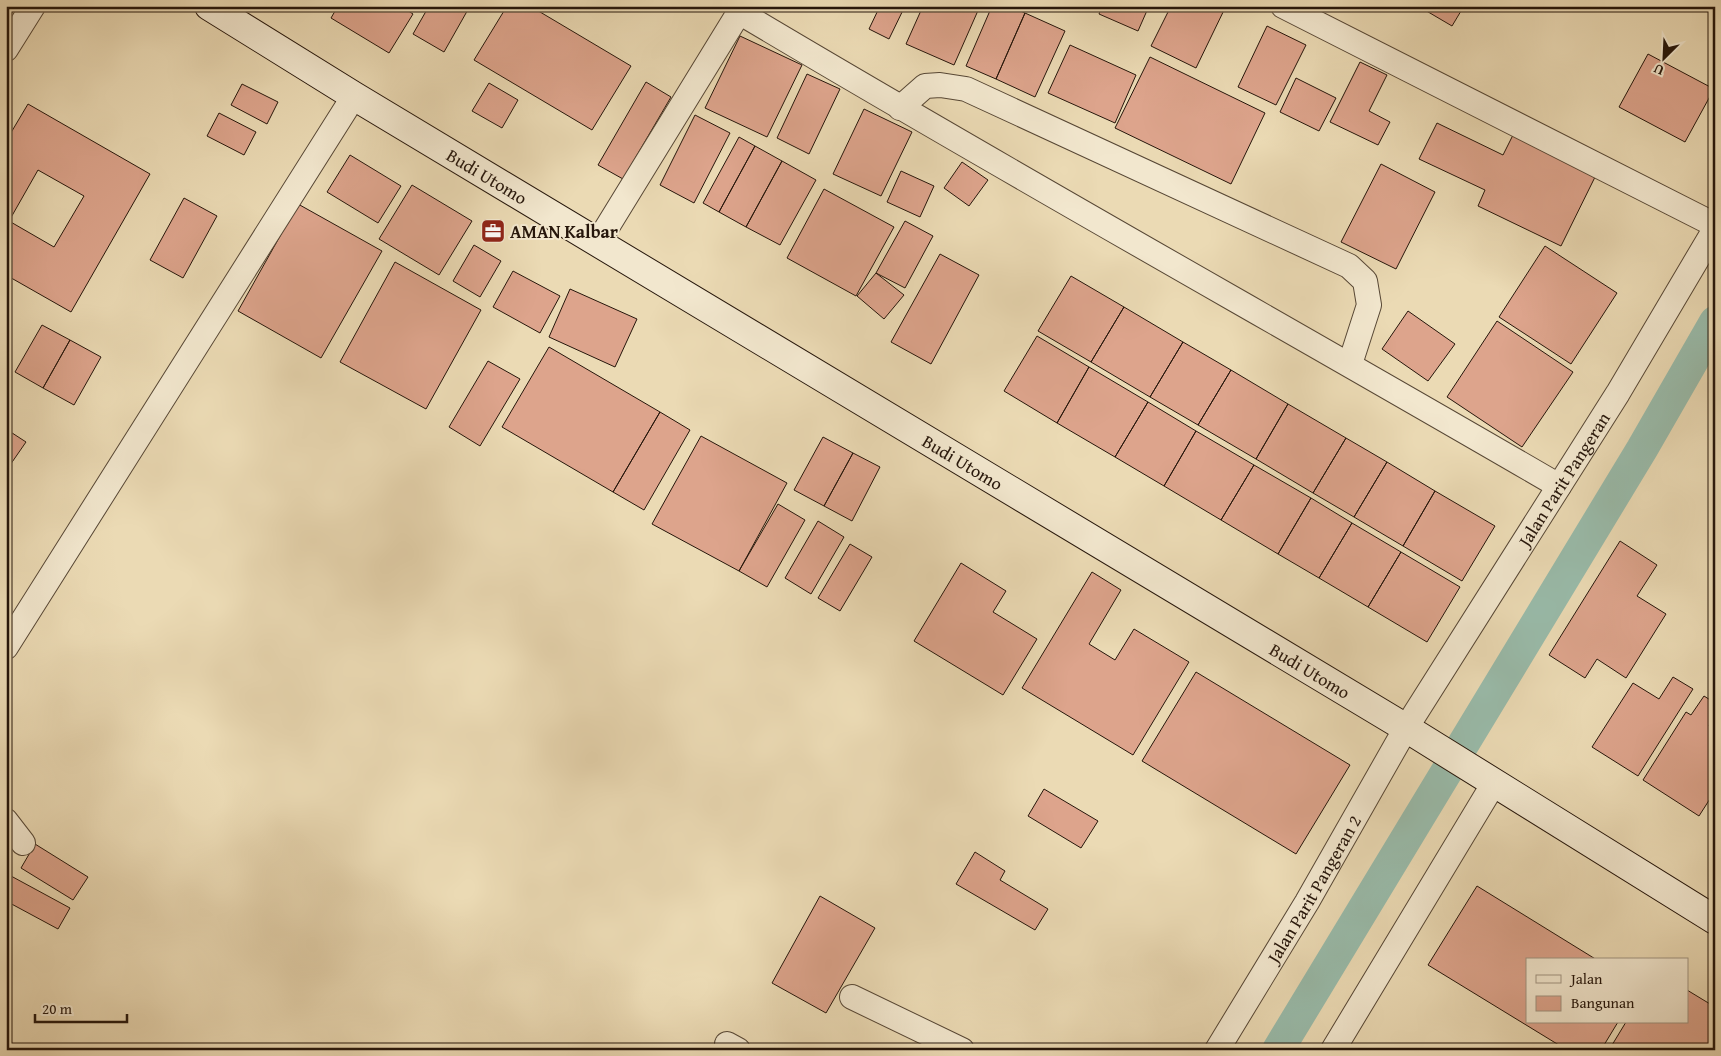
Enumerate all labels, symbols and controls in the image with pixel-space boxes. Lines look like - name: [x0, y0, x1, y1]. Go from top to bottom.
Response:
- north arrow: [1638, 32, 1688, 82]
- text: U: [1650, 59, 1667, 81]
- street label: Budi Utomo: [442, 141, 533, 211]
- office icon: AMAN Kalbar: [480, 218, 506, 244]
- place label: AMAN Kalbar: [510, 218, 619, 245]
- street label: Jalan Parit Pangeran: [1510, 407, 1616, 553]
- street label: Budi Utomo: [917, 427, 1008, 497]
- street label: Budi Utomo: [1265, 636, 1356, 705]
- street label: Jalan Parit Pangeran 2: [1259, 810, 1367, 969]
- legend: [1526, 958, 1688, 1024]
- text: Jalan: [1569, 968, 1603, 989]
- scale bar: [35, 991, 128, 1023]
- text: Bangunan: [1571, 992, 1635, 1013]
- text: 20 m: [42, 998, 73, 1019]

